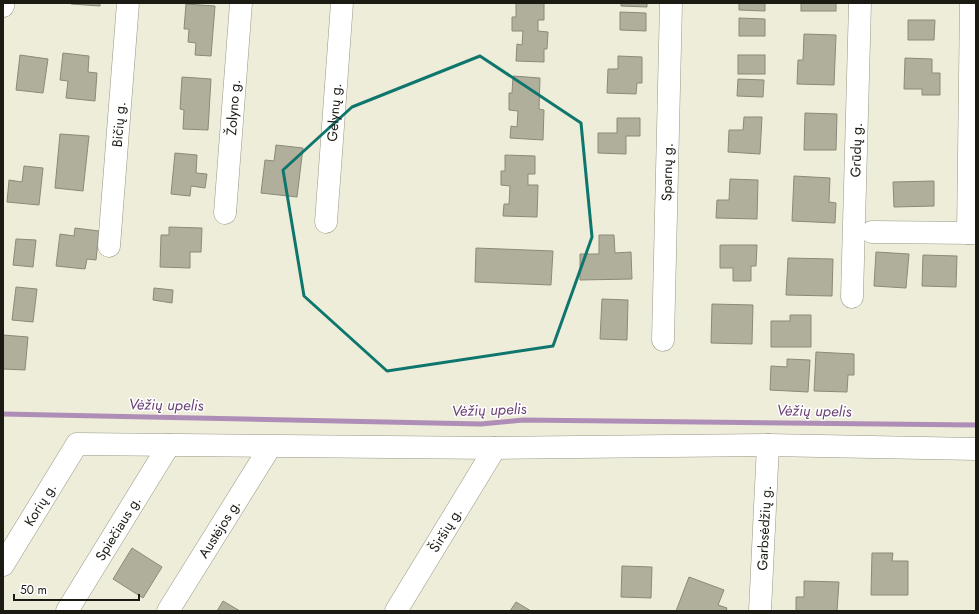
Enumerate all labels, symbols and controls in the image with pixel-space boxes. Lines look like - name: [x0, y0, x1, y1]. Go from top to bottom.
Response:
- street label: Žolyno g.: [221, 79, 245, 136]
- street label: Gėlynų g.: [322, 82, 346, 142]
- street label: Bičių g.: [107, 101, 130, 148]
- street label: Grūdų g.: [845, 122, 867, 178]
- street label: Sparnų g.: [656, 143, 678, 201]
- water label: Vėžių upelis: [128, 393, 204, 417]
- water label: Vėžių upelis: [451, 398, 527, 422]
- water label: Vėžių upelis: [776, 399, 852, 423]
- street label: Korių g.: [19, 479, 61, 530]
- street label: Garbsėdžių g.: [752, 485, 776, 571]
- street label: Spiečiaus g.: [90, 492, 145, 565]
- street label: Austėjos g.: [193, 495, 245, 562]
- street label: Širšių g.: [424, 504, 467, 556]
- scale bar: [14, 576, 139, 602]
- text: 50 m: [20, 581, 47, 599]

